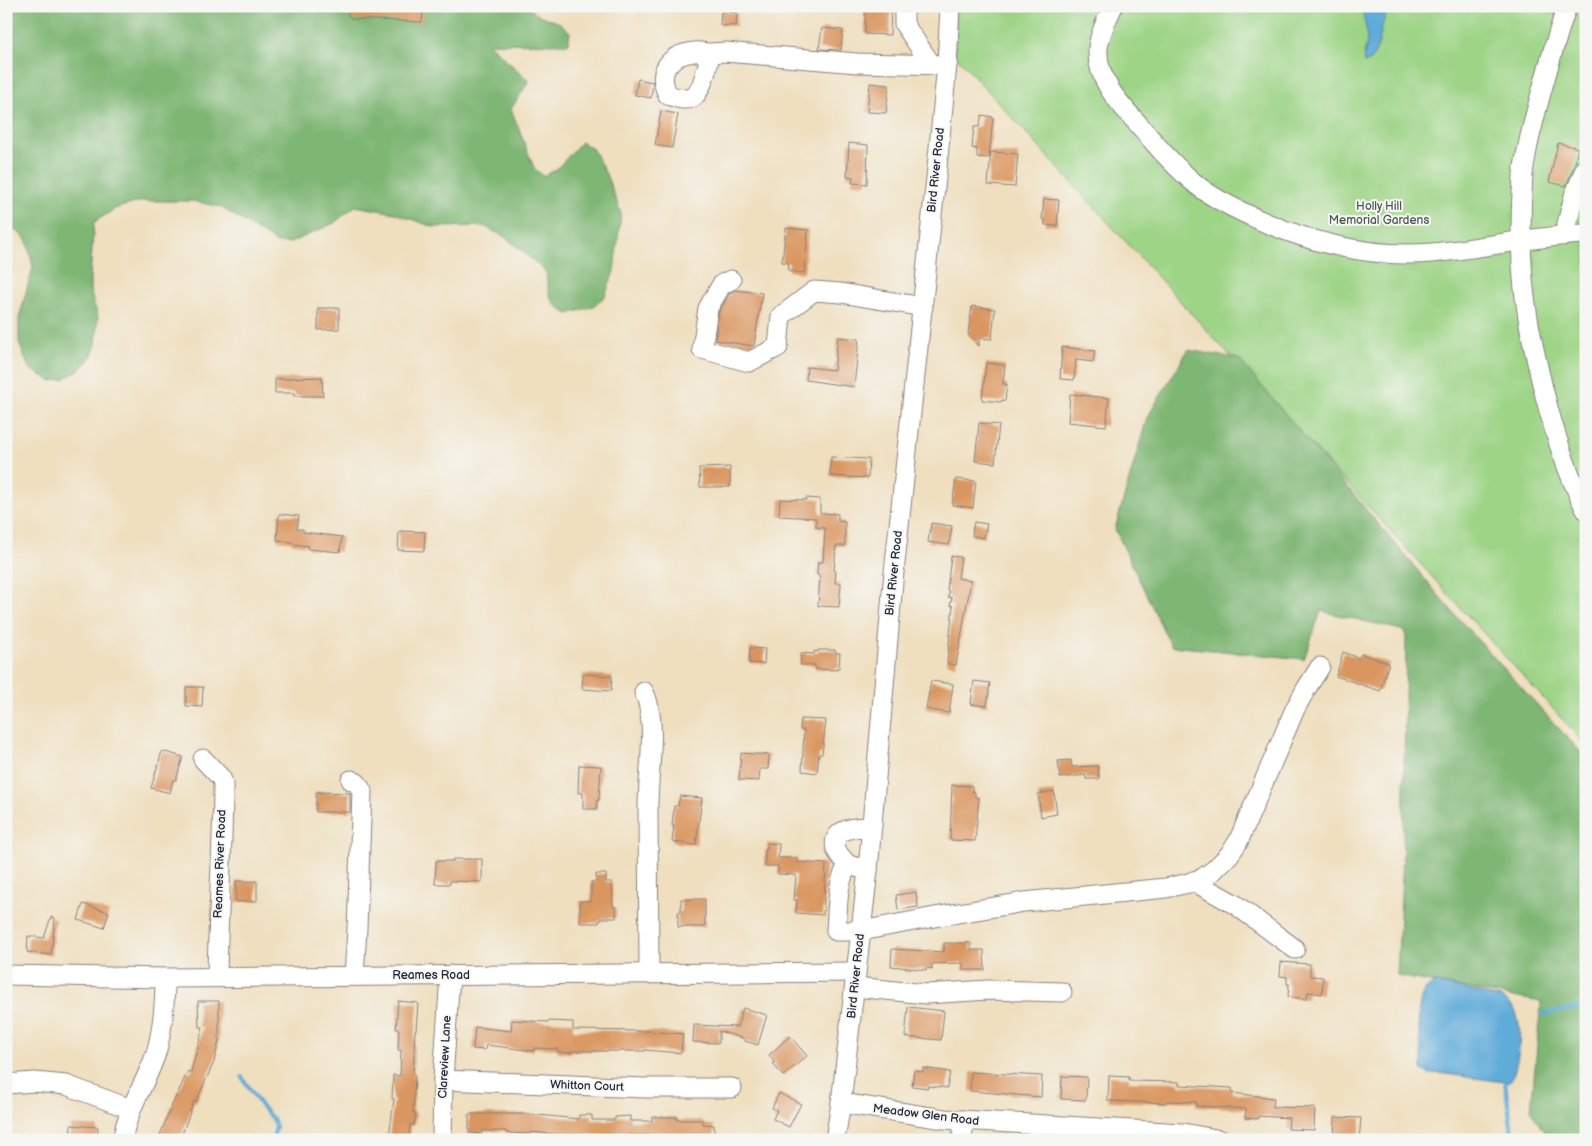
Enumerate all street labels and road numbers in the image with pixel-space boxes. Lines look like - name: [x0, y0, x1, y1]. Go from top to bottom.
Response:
- street label: Bird River Road: [924, 127, 948, 213]
- street label: Bird River Road: [882, 530, 906, 616]
- street label: Reames River Road: [211, 809, 229, 919]
- street label: Bird River Road: [844, 933, 868, 1019]
- street label: Reames Road: [392, 968, 470, 983]
- street label: Clareview Lane: [435, 1015, 455, 1099]
- street label: Whitton Court: [550, 1077, 624, 1095]
- street label: Meadow Glen Road: [872, 1101, 980, 1129]

